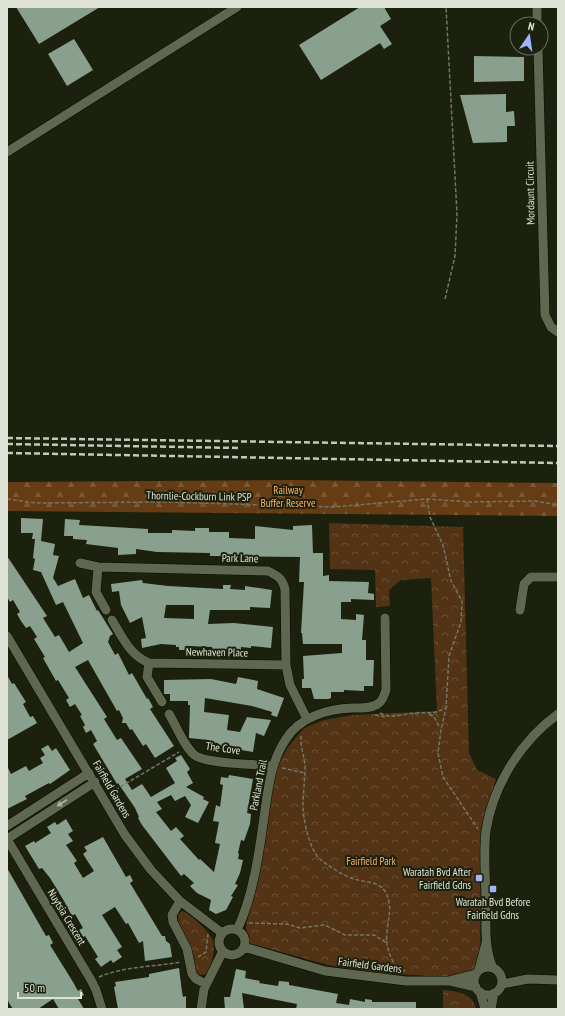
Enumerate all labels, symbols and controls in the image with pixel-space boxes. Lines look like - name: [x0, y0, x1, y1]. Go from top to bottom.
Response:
- north arrow: [509, 16, 549, 56]
- text: N: [527, 19, 536, 34]
- street label: Mordaunt Circuit: [522, 161, 538, 225]
- park label: Railway Buffer Reserve: [261, 483, 316, 510]
- street label: Thornlie-Cockburn Link PSP: [146, 488, 252, 504]
- street label: Park Lane: [222, 551, 259, 565]
- street label: Newhaven Place: [186, 644, 249, 660]
- street label: The Cove: [205, 739, 242, 757]
- street label: Fairfield Gardens: [90, 758, 134, 820]
- street label: Parkland Trail: [246, 758, 270, 812]
- one-way arrow: [56, 800, 68, 807]
- park label: Fairfield Park: [346, 854, 397, 868]
- place label: Waratah Bvd After Fairfield Gdns: [403, 865, 471, 892]
- marker: Waratah Bvd After Fairfield Gdns: [474, 873, 484, 883]
- marker: Waratah Bvd Before Fairfield Gdns: [488, 884, 498, 894]
- street label: Nuytsia Crescent: [45, 886, 89, 948]
- place label: Waratah Bvd Before Fairfield Gdns: [456, 895, 531, 922]
- street label: Fairfield Gardens: [337, 954, 403, 976]
- scale bar: [18, 974, 81, 1000]
- text: 50 m: [24, 980, 45, 995]

